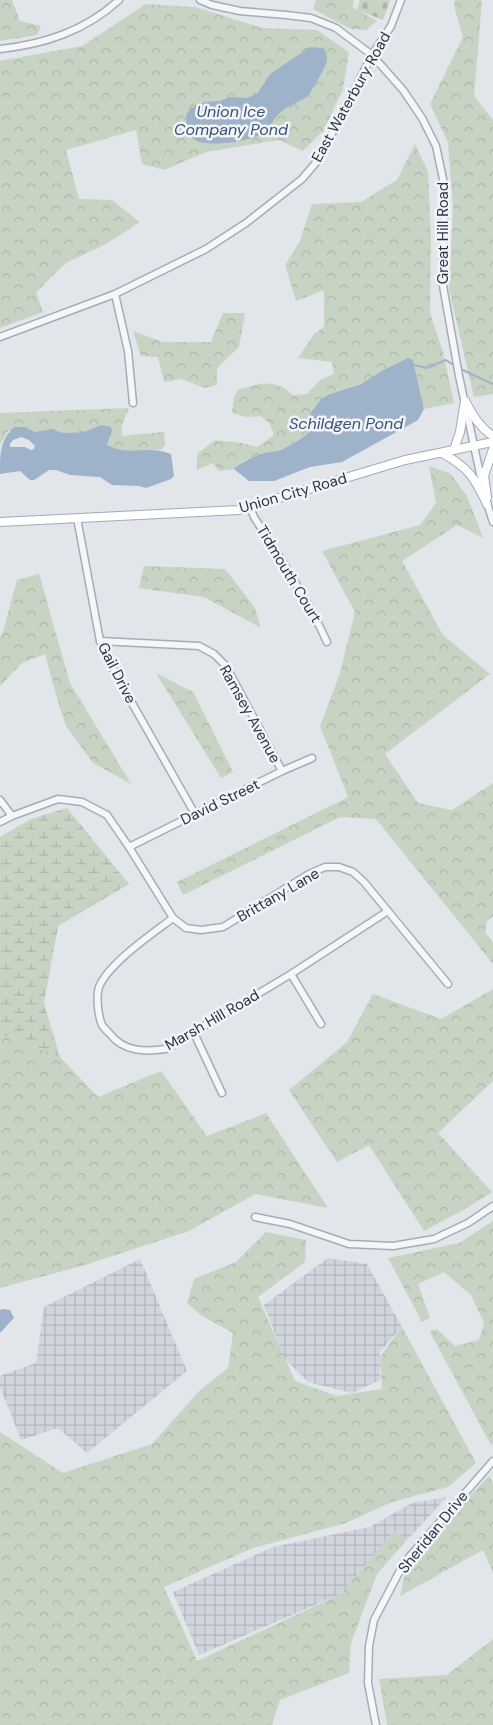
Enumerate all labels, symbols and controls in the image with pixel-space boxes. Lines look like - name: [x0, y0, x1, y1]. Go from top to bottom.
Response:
- street label: East Waterbury Road: [307, 28, 395, 166]
- water label: Union Ice Company Pond: [174, 101, 289, 140]
- street label: Great Hill Road: [433, 182, 453, 284]
- water label: Schildgen Pond: [289, 413, 404, 434]
- street label: Union City Road: [237, 468, 349, 518]
- street label: Tidmouth Court: [252, 522, 326, 627]
- street label: Gail Drive: [93, 639, 141, 707]
- street label: Ramsey Avenue: [215, 661, 285, 767]
- street label: David Street: [177, 774, 263, 830]
- street label: Brittany Lane: [233, 863, 323, 927]
- street label: Marsh Hill Road: [161, 985, 263, 1055]
- street label: Sheridan Drive: [394, 1487, 472, 1577]

